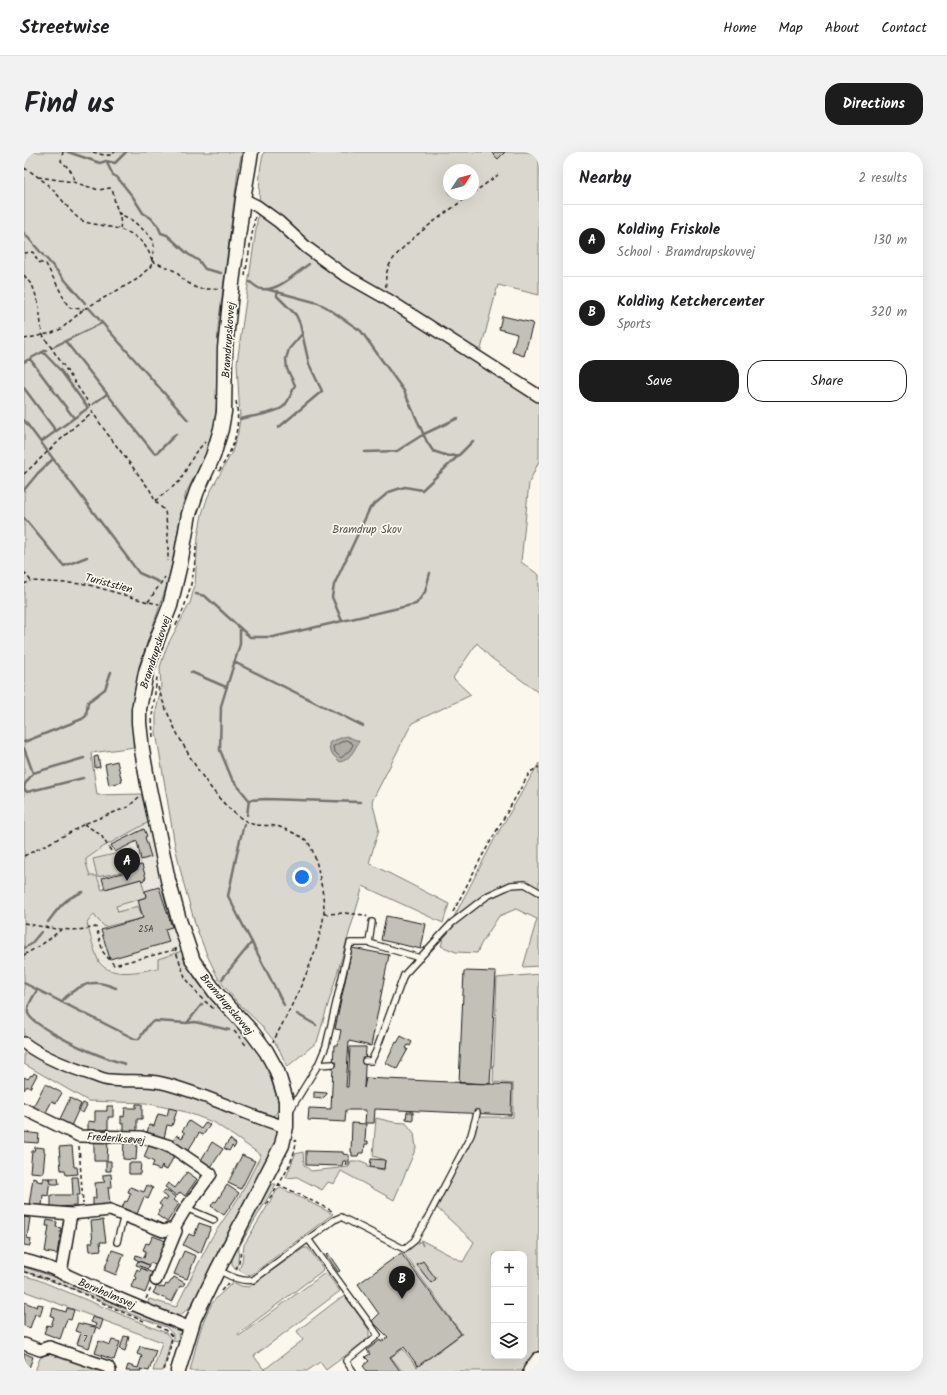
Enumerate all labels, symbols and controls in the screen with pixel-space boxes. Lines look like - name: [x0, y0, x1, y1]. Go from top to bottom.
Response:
- text: Streetwise: [20, 13, 110, 43]
- text: Home: [723, 17, 757, 39]
- text: Map: [779, 17, 803, 39]
- text: About: [825, 17, 859, 39]
- text: Contact: [881, 17, 927, 39]
- text: Find us: [24, 82, 115, 127]
- button: Directions: [825, 83, 923, 125]
- north arrow: [443, 164, 479, 200]
- text: Nearby: [579, 165, 631, 192]
- text: 2 results: [859, 168, 907, 189]
- text: Kolding Friskole: [617, 218, 720, 242]
- text: A: [588, 230, 596, 251]
- text: 130 m: [873, 230, 907, 251]
- text: School · Bramdrupskovvej: [617, 242, 755, 263]
- text: Kolding Ketchercenter: [617, 290, 764, 314]
- street label: Bramdrupskovvej: [217, 300, 241, 379]
- text: B: [588, 302, 596, 323]
- text: 320 m: [870, 302, 907, 323]
- text: Sports: [617, 314, 651, 335]
- button: Save: [579, 360, 739, 402]
- button: Share: [747, 360, 907, 402]
- park label: Bramdrup Skov: [332, 521, 402, 539]
- street label: Turiststien: [83, 569, 135, 599]
- street label: Bramdrupskovvej: [136, 612, 177, 691]
- pin: A: [114, 848, 140, 881]
- your location: [292, 867, 312, 887]
- house number: 25A: [138, 922, 154, 937]
- street label: Bramdrupskovvej: [195, 970, 258, 1040]
- street label: Frederiksøvej: [86, 1128, 147, 1150]
- map controls: [491, 1251, 527, 1359]
- button: +: [491, 1251, 527, 1287]
- pin: B: [389, 1266, 415, 1299]
- street label: Bornholmsvej: [75, 1274, 139, 1315]
- button: −: [491, 1287, 527, 1323]
- button: layers: [491, 1323, 527, 1359]
- house number: 7: [83, 1332, 88, 1347]

